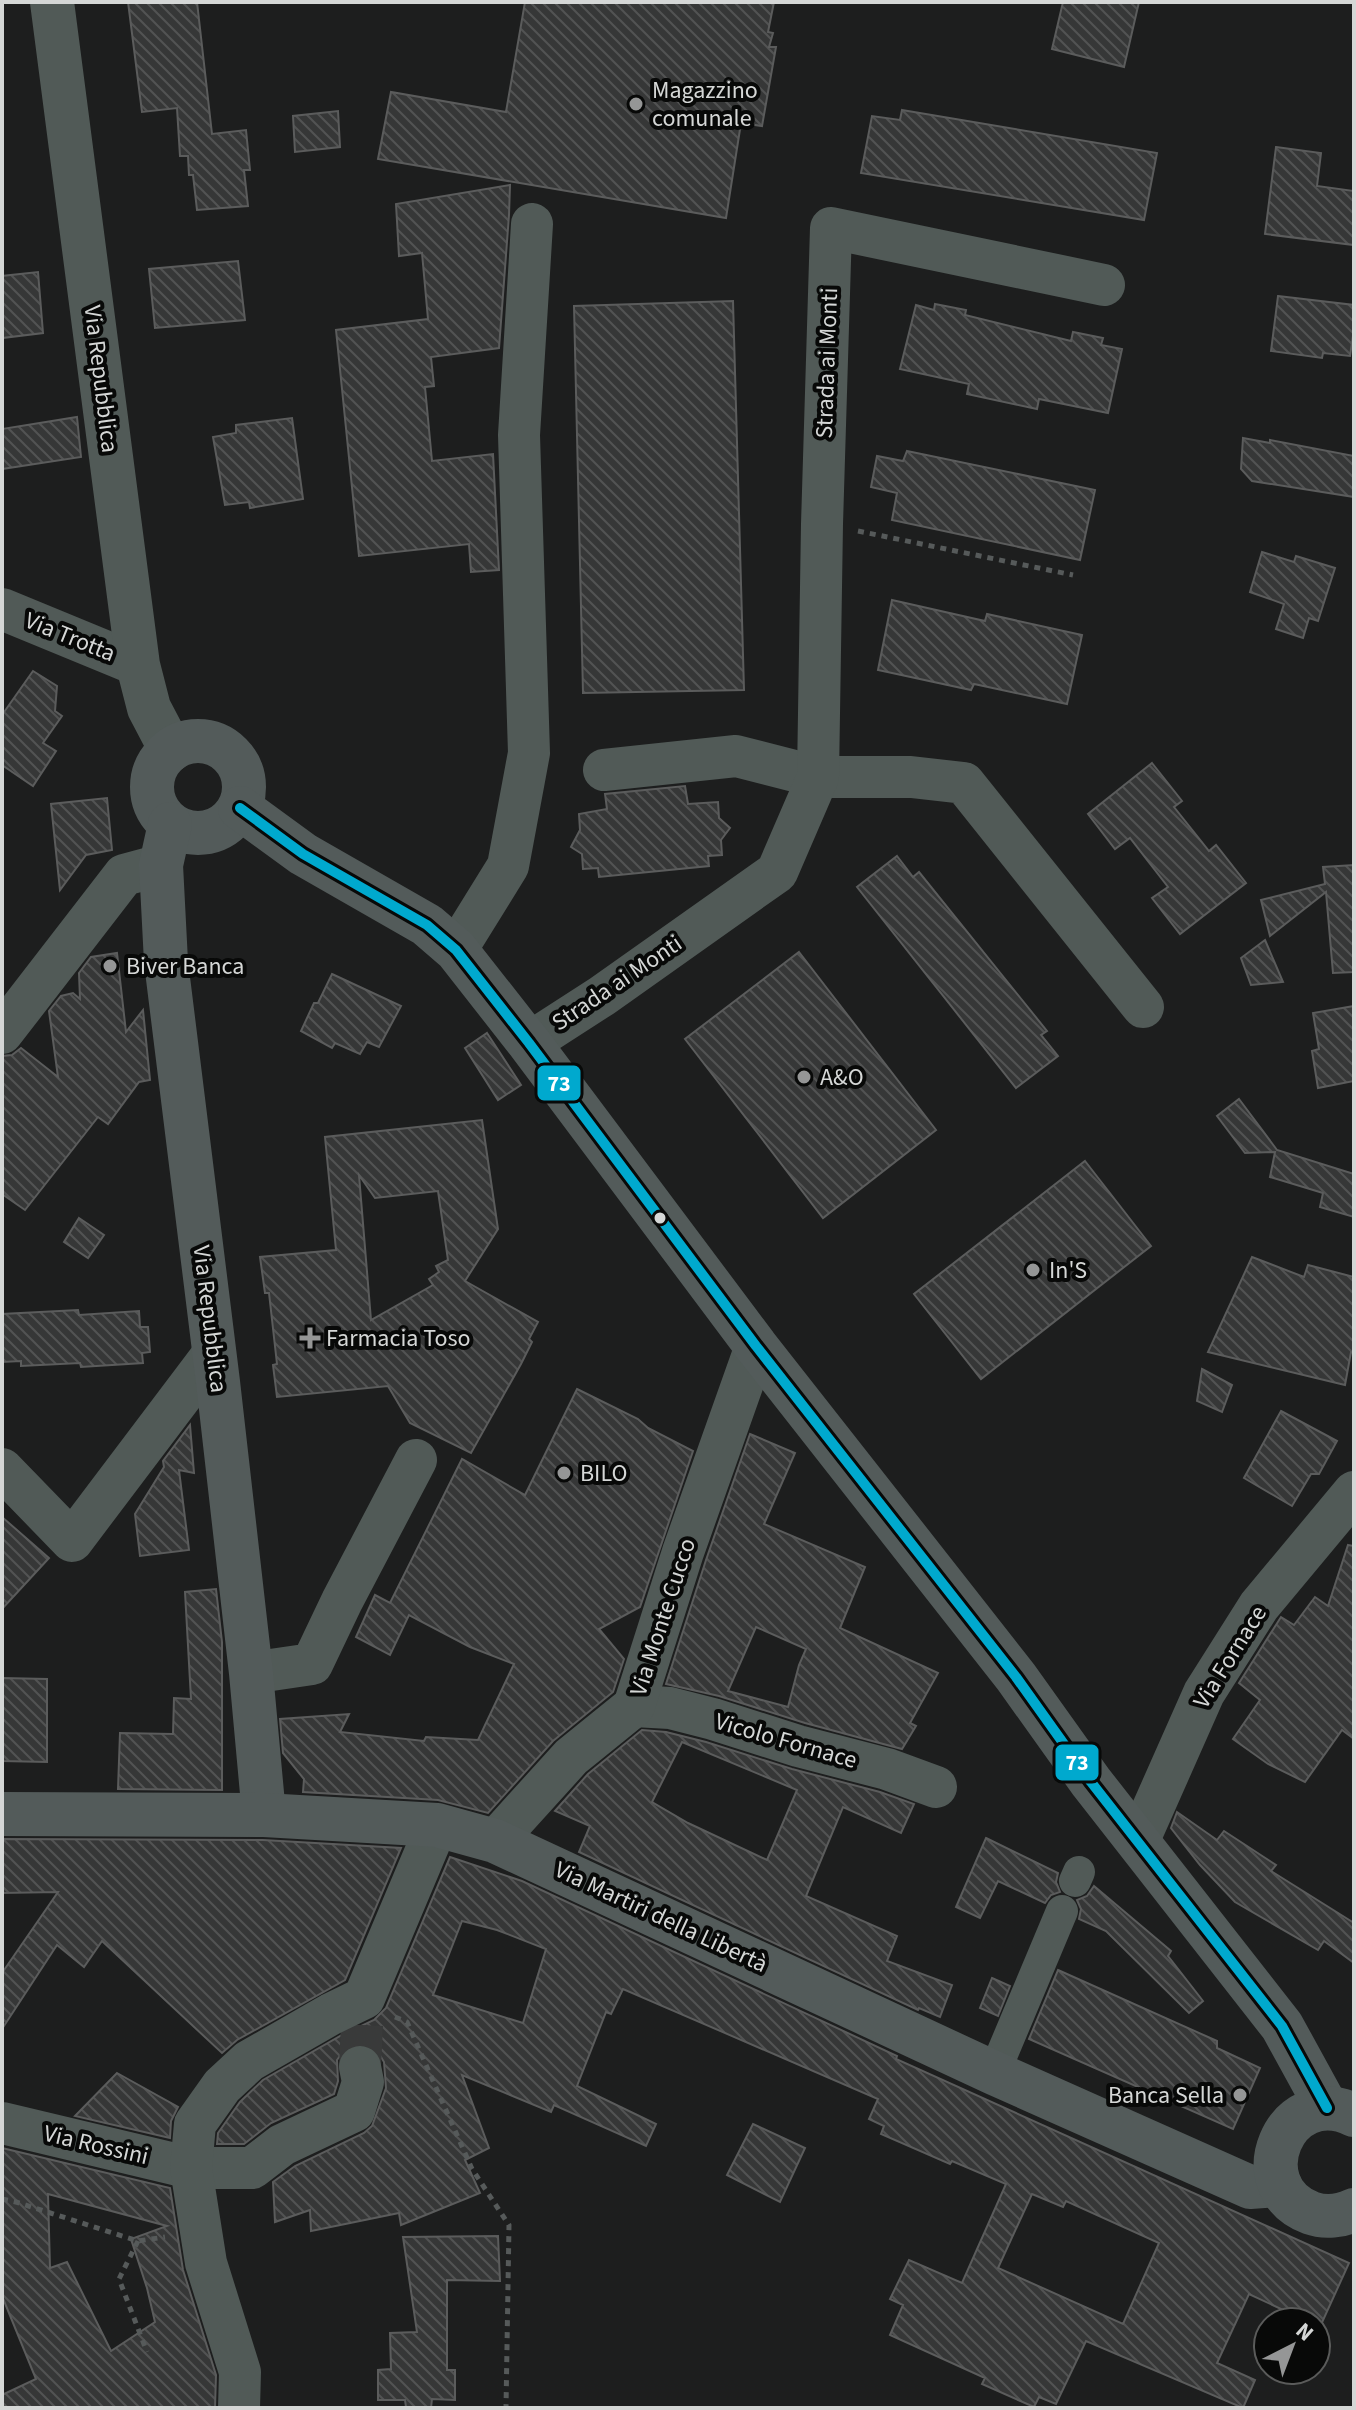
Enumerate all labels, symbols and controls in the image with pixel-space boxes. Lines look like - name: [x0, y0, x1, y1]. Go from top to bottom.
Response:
- place label: Magazzino comunale: [652, 73, 758, 136]
- marker: Magazzino comunale: [627, 95, 645, 113]
- street label: Strada ai Monti: [807, 287, 847, 439]
- street label: Via Repubblica: [75, 303, 127, 455]
- street label: Via Trotta: [19, 603, 121, 671]
- street label: Strada ai Monti: [545, 926, 689, 1040]
- place label: Biver Banca: [126, 949, 244, 984]
- marker: Biver Banca: [101, 957, 119, 975]
- place label: A&O: [820, 1060, 864, 1095]
- line badge: 73: [536, 1064, 582, 1102]
- text: 73: [547, 1068, 571, 1100]
- marker: A&O: [795, 1068, 813, 1086]
- unlabelled marker: [652, 1210, 668, 1226]
- street label: Via Repubblica: [184, 1243, 236, 1395]
- place label: In'S: [1049, 1253, 1087, 1288]
- marker: In'S: [1024, 1261, 1042, 1279]
- place label: Farmacia Toso: [326, 1321, 471, 1356]
- marker: Farmacia Toso: [301, 1329, 319, 1347]
- place label: BILO: [580, 1456, 627, 1491]
- marker: BILO: [555, 1464, 573, 1482]
- street label: Via Monte Cucco: [621, 1534, 705, 1700]
- street label: Via Fornace: [1185, 1599, 1275, 1715]
- street label: Vicolo Fornace: [711, 1704, 861, 1778]
- line badge: 73: [1054, 1743, 1100, 1782]
- text: 73: [1065, 1747, 1089, 1779]
- street label: Via Martiri della Libertà: [549, 1852, 773, 1982]
- place label: Banca Sella: [1108, 2078, 1224, 2113]
- marker: Banca Sella: [1231, 2086, 1249, 2104]
- street label: Via Rossini: [40, 2116, 152, 2174]
- north arrow: [1252, 2306, 1332, 2386]
- text: N: [1289, 2315, 1321, 2349]

